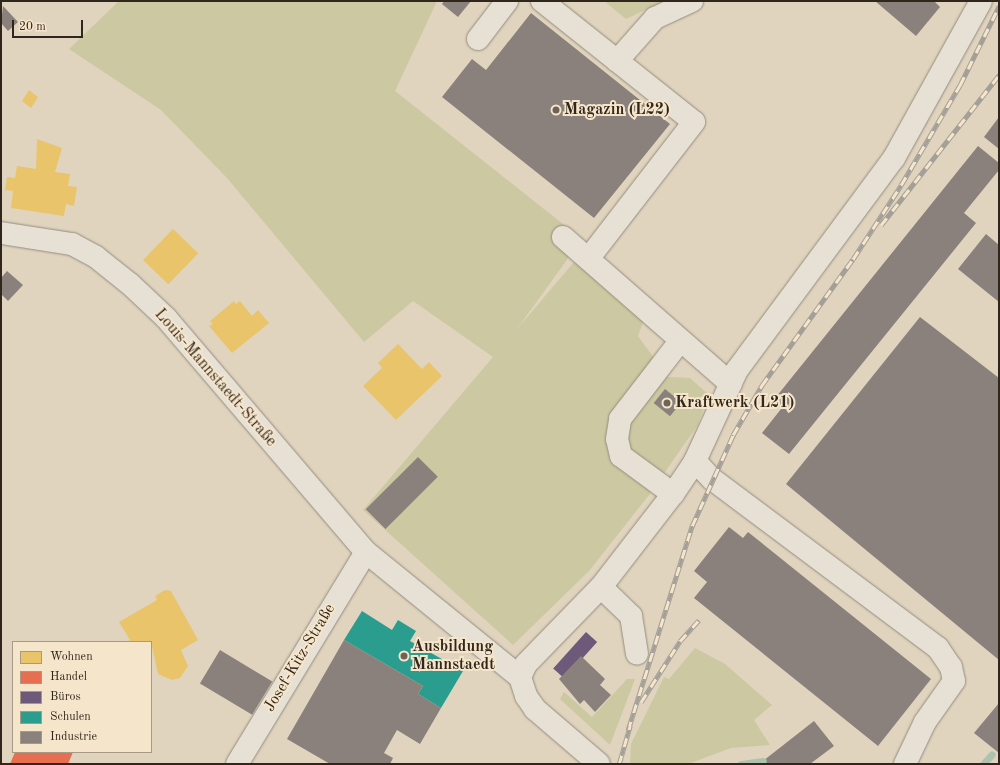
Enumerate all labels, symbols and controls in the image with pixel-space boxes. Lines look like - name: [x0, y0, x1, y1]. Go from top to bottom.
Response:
- scale bar: [14, 12, 85, 38]
- text: 20 m: [19, 21, 46, 33]
- place label: Magazin (L22): [564, 100, 670, 120]
- marker: Magazin (L22): [551, 105, 561, 115]
- street label: Louis-Mannstaedt-Straße: [150, 305, 280, 451]
- place label: Kraftwerk (L21): [675, 393, 794, 413]
- marker: Kraftwerk (L21): [662, 398, 672, 408]
- street label: Josef-Kitz-Straße: [260, 600, 340, 716]
- place label: Ausbildung Mannstaedt: [412, 637, 495, 675]
- legend: [12, 641, 152, 753]
- text: Wohnen: [50, 651, 93, 663]
- marker: Ausbildung Mannstaedt: [399, 651, 409, 661]
- text: Handel: [50, 671, 87, 683]
- text: Büros: [50, 691, 81, 703]
- text: Schulen: [50, 711, 91, 723]
- text: Industrie: [50, 731, 97, 743]

